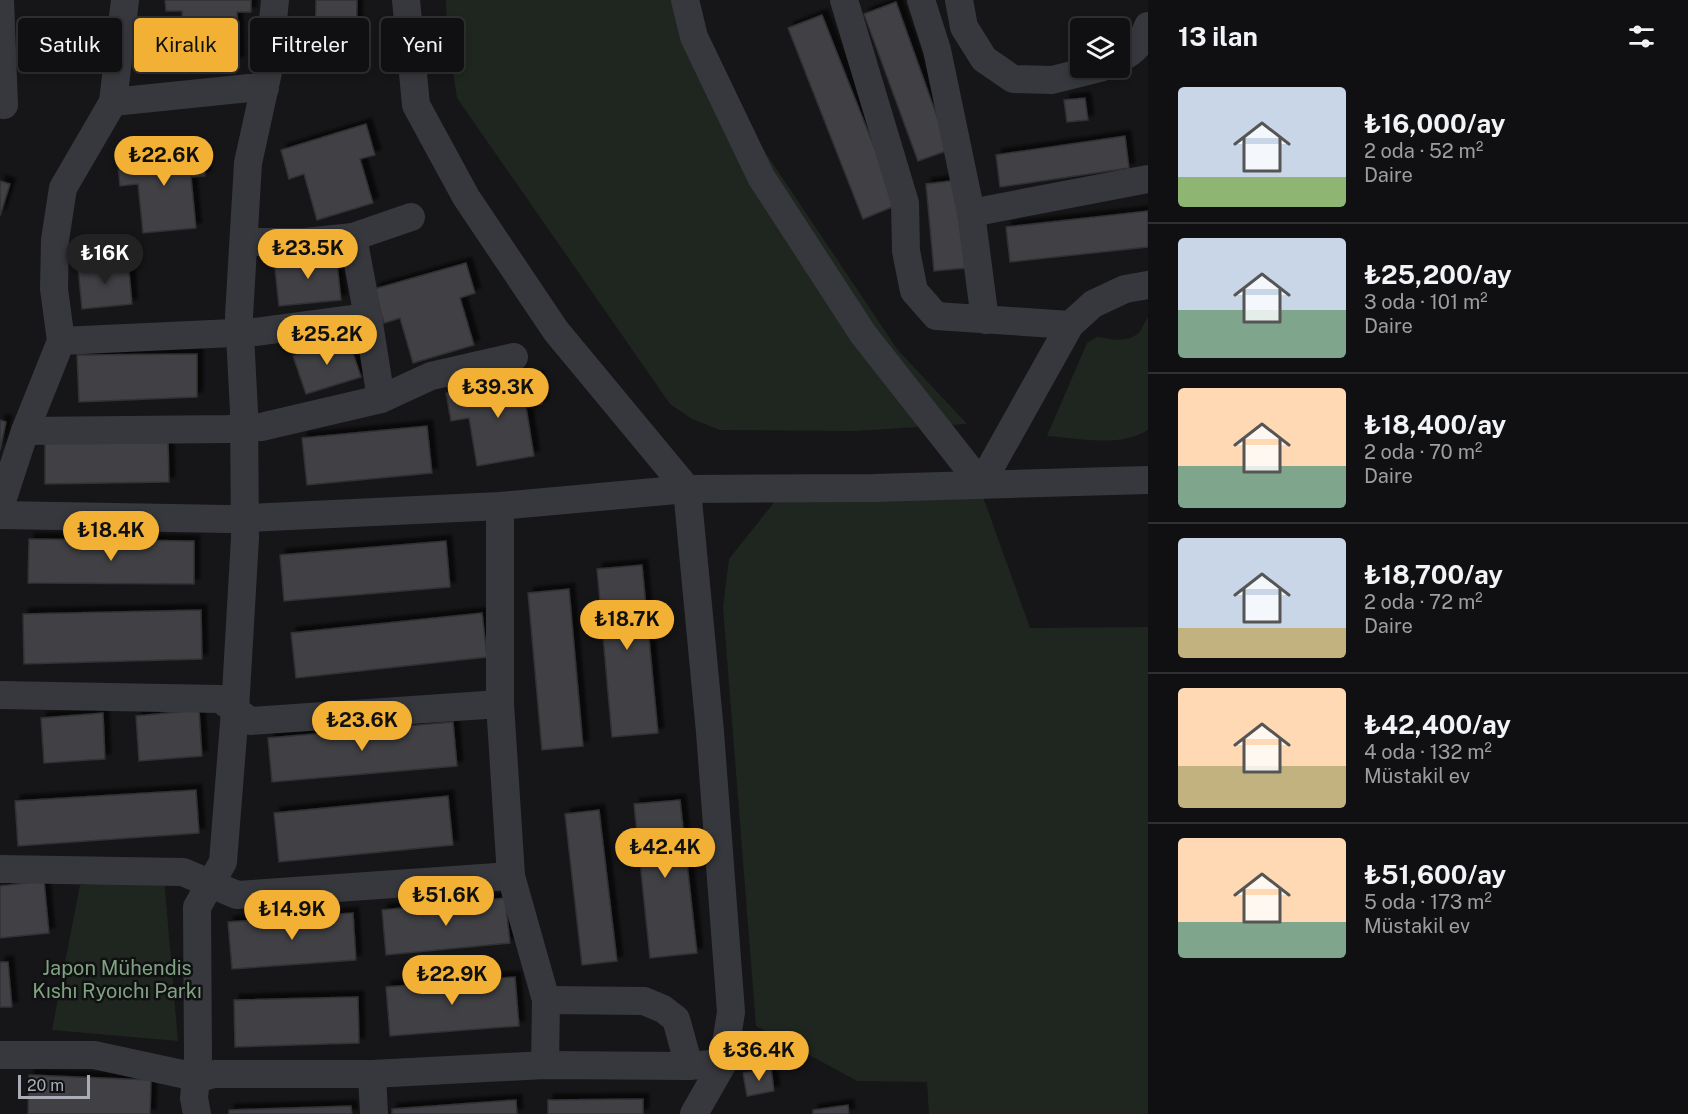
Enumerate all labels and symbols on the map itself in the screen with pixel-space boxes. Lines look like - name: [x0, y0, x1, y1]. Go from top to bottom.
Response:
- pin: ₺22.6K: [115, 136, 213, 187]
- pin: ₺23.5K: [259, 229, 357, 280]
- pin: ₺16K: [69, 234, 141, 285]
- pin: ₺25.2K: [278, 315, 376, 366]
- pin: ₺39.3K: [449, 368, 547, 419]
- pin: ₺18.4K: [62, 511, 160, 562]
- pin: ₺18.7K: [578, 600, 676, 651]
- pin: ₺23.6K: [313, 701, 411, 752]
- pin: ₺42.4K: [616, 828, 714, 879]
- pin: ₺51.6K: [397, 876, 495, 927]
- pin: ₺14.9K: [243, 890, 341, 941]
- pin: ₺22.9K: [403, 955, 501, 1006]
- park label: Japon Mühendis Kıshı Ryoıchı Parkı: [32, 956, 202, 1003]
- pin: ₺36.4K: [710, 1031, 808, 1082]
- scale bar: [18, 1072, 90, 1100]

